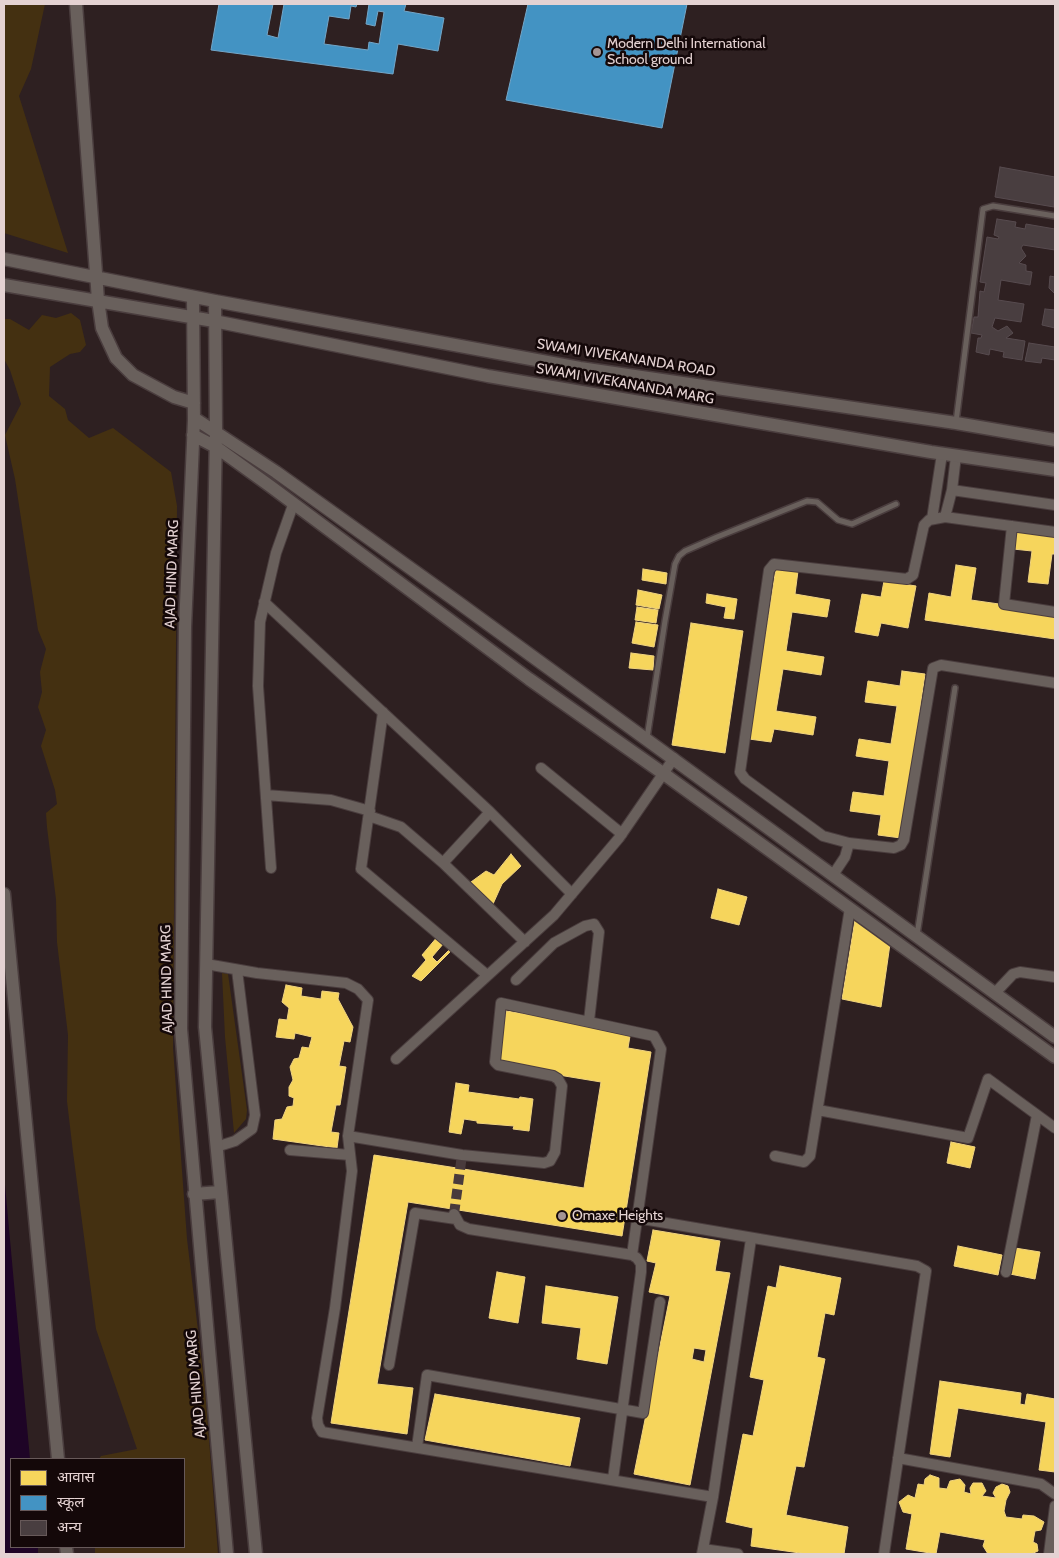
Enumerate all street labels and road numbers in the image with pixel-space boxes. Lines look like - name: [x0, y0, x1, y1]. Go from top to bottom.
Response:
- street label: SWAMI VIVEKANANDA ROAD: [536, 336, 716, 380]
- street label: SWAMI VIVEKANANDA MARG: [535, 360, 715, 408]
- street label: AJAD HIND MARG: [162, 519, 182, 629]
- street label: AJAD HIND MARG: [158, 925, 176, 1033]
- street label: AJAD HIND MARG: [183, 1329, 209, 1439]

